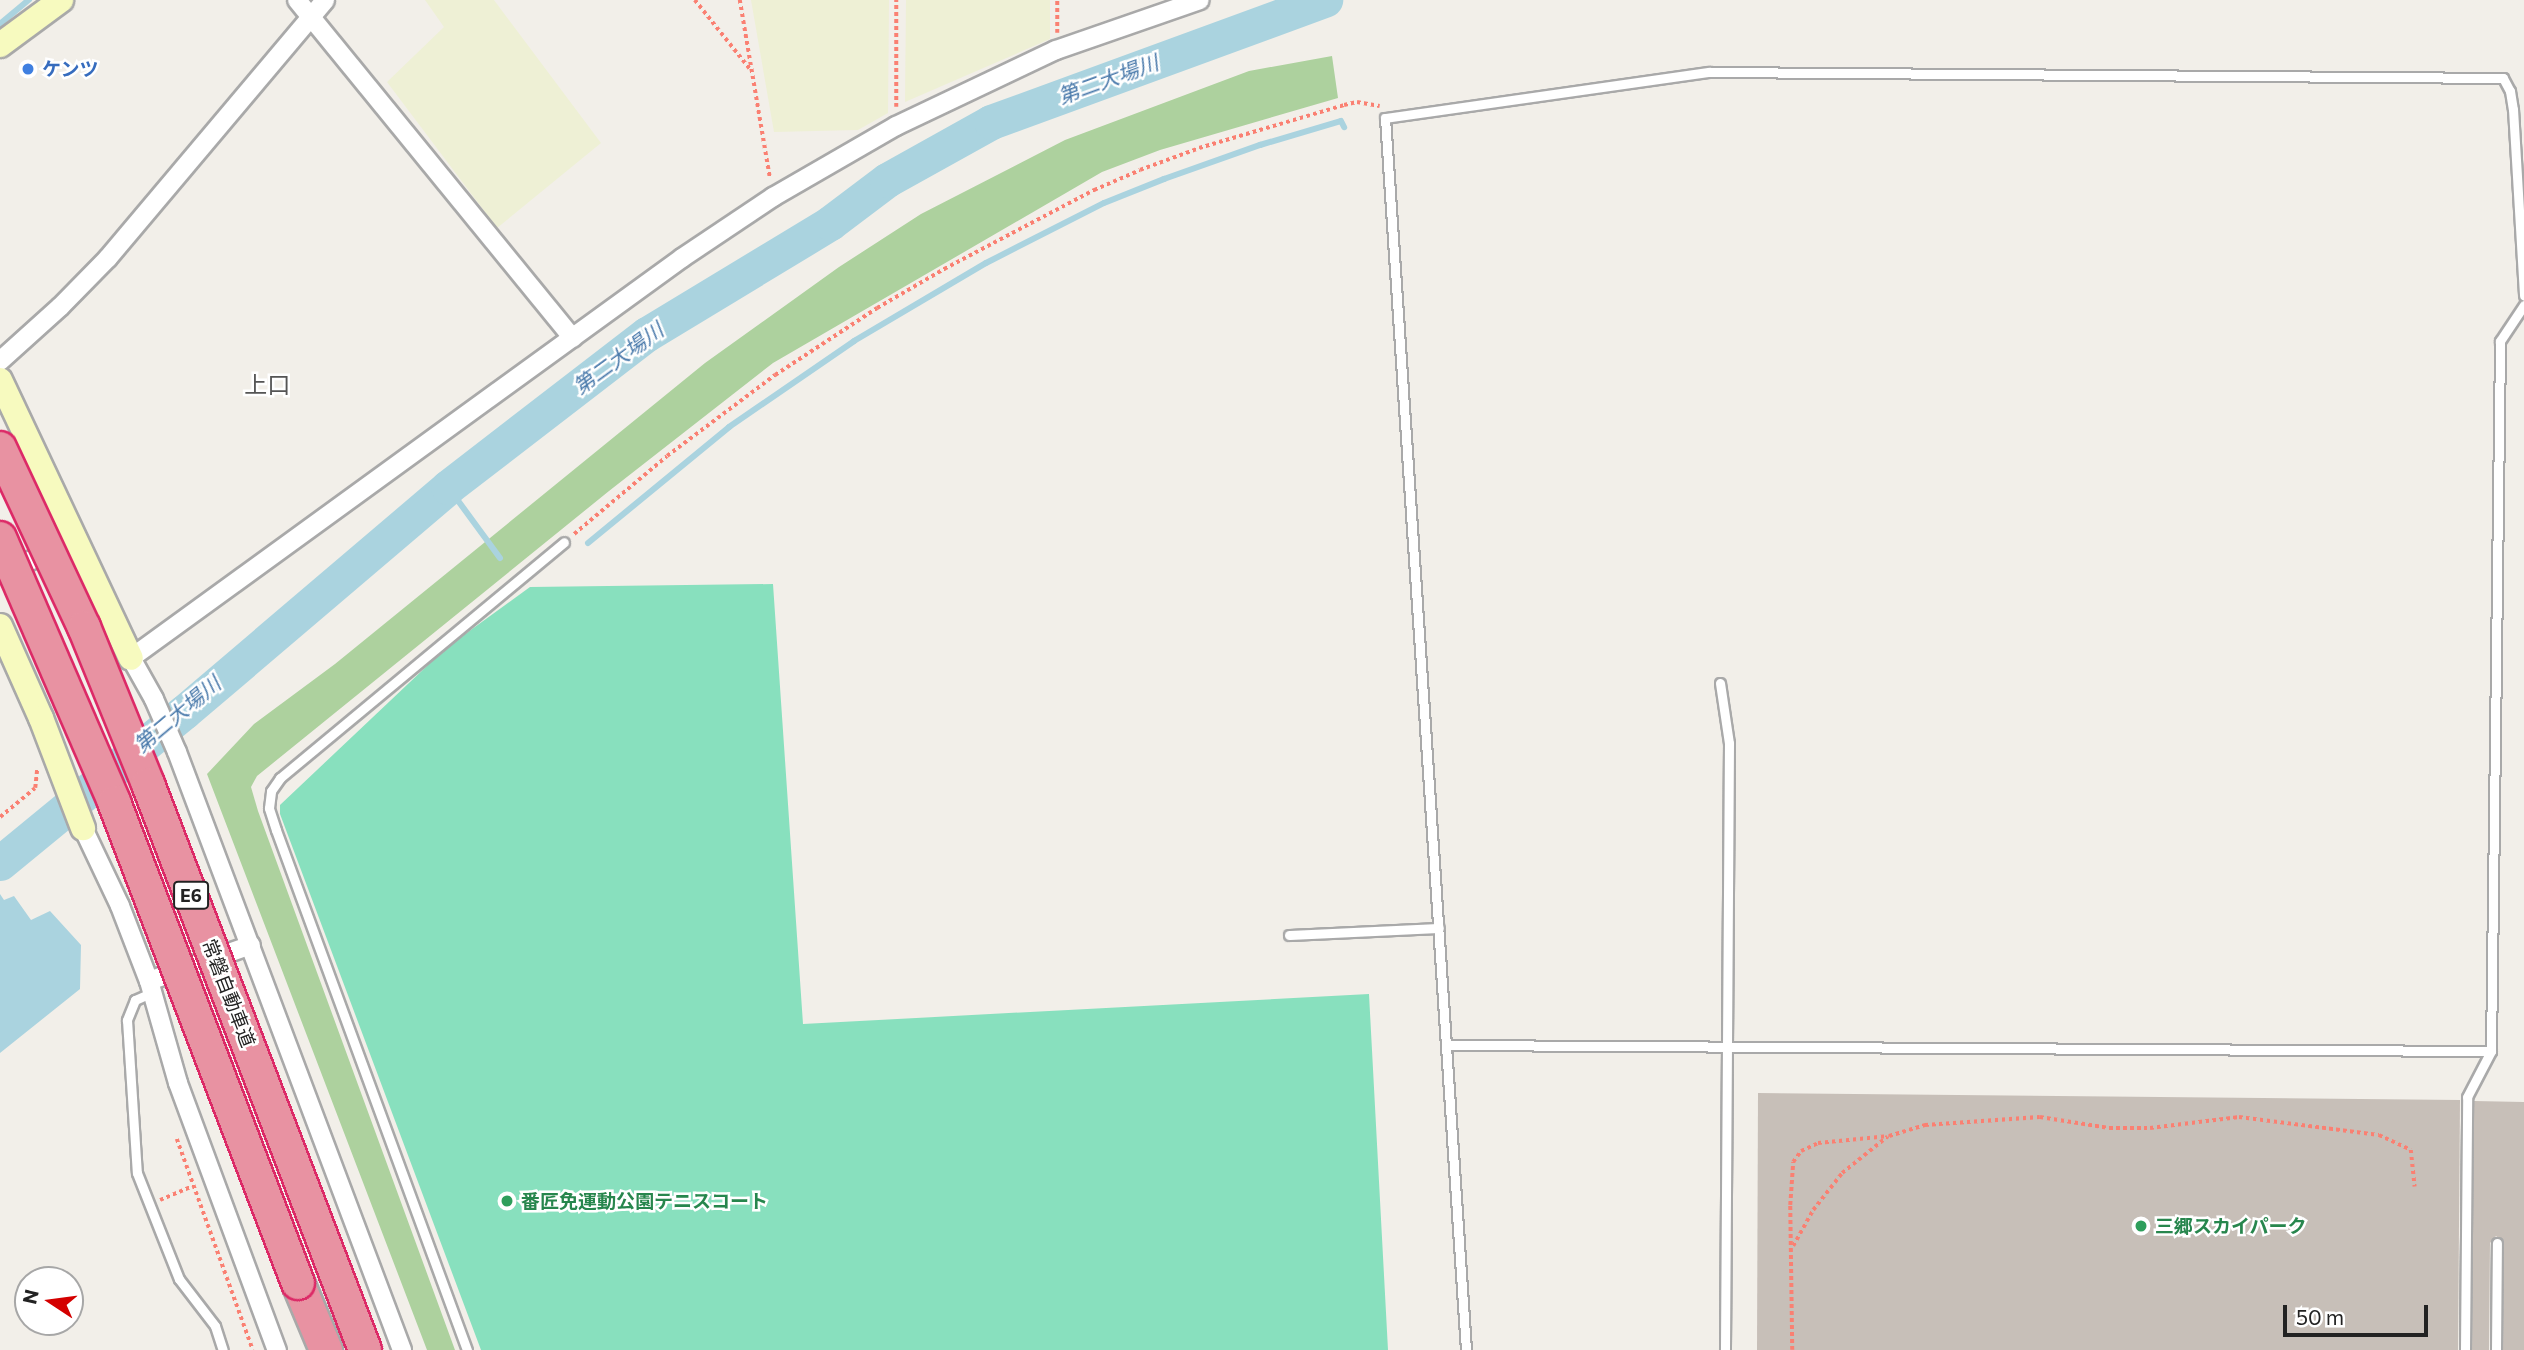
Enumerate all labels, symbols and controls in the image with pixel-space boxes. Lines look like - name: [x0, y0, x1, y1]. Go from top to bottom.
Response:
- water label: 第二大場川: [1054, 49, 1162, 109]
- place label: ケンツ: [42, 58, 99, 80]
- marker: ケンツ: [20, 61, 36, 77]
- water label: 第二大場川: [568, 317, 668, 399]
- district label: 上口: [244, 370, 290, 398]
- water label: 第二大場川: [129, 671, 225, 757]
- road number: E6: [172, 880, 210, 910]
- street label: 常磐自動車道: [198, 936, 260, 1050]
- place label: 番匠免運動公園テニスコート: [521, 1190, 768, 1212]
- marker: 番匠免運動公園テニスコート: [499, 1193, 515, 1209]
- place label: 三郷スカイパーク: [2155, 1215, 2307, 1237]
- marker: 三郷スカイパーク: [2133, 1218, 2149, 1234]
- north arrow: [14, 1266, 84, 1336]
- text: N: [17, 1287, 43, 1306]
- scale bar: [2286, 1290, 2431, 1334]
- text: 50 m: [2296, 1304, 2344, 1329]

